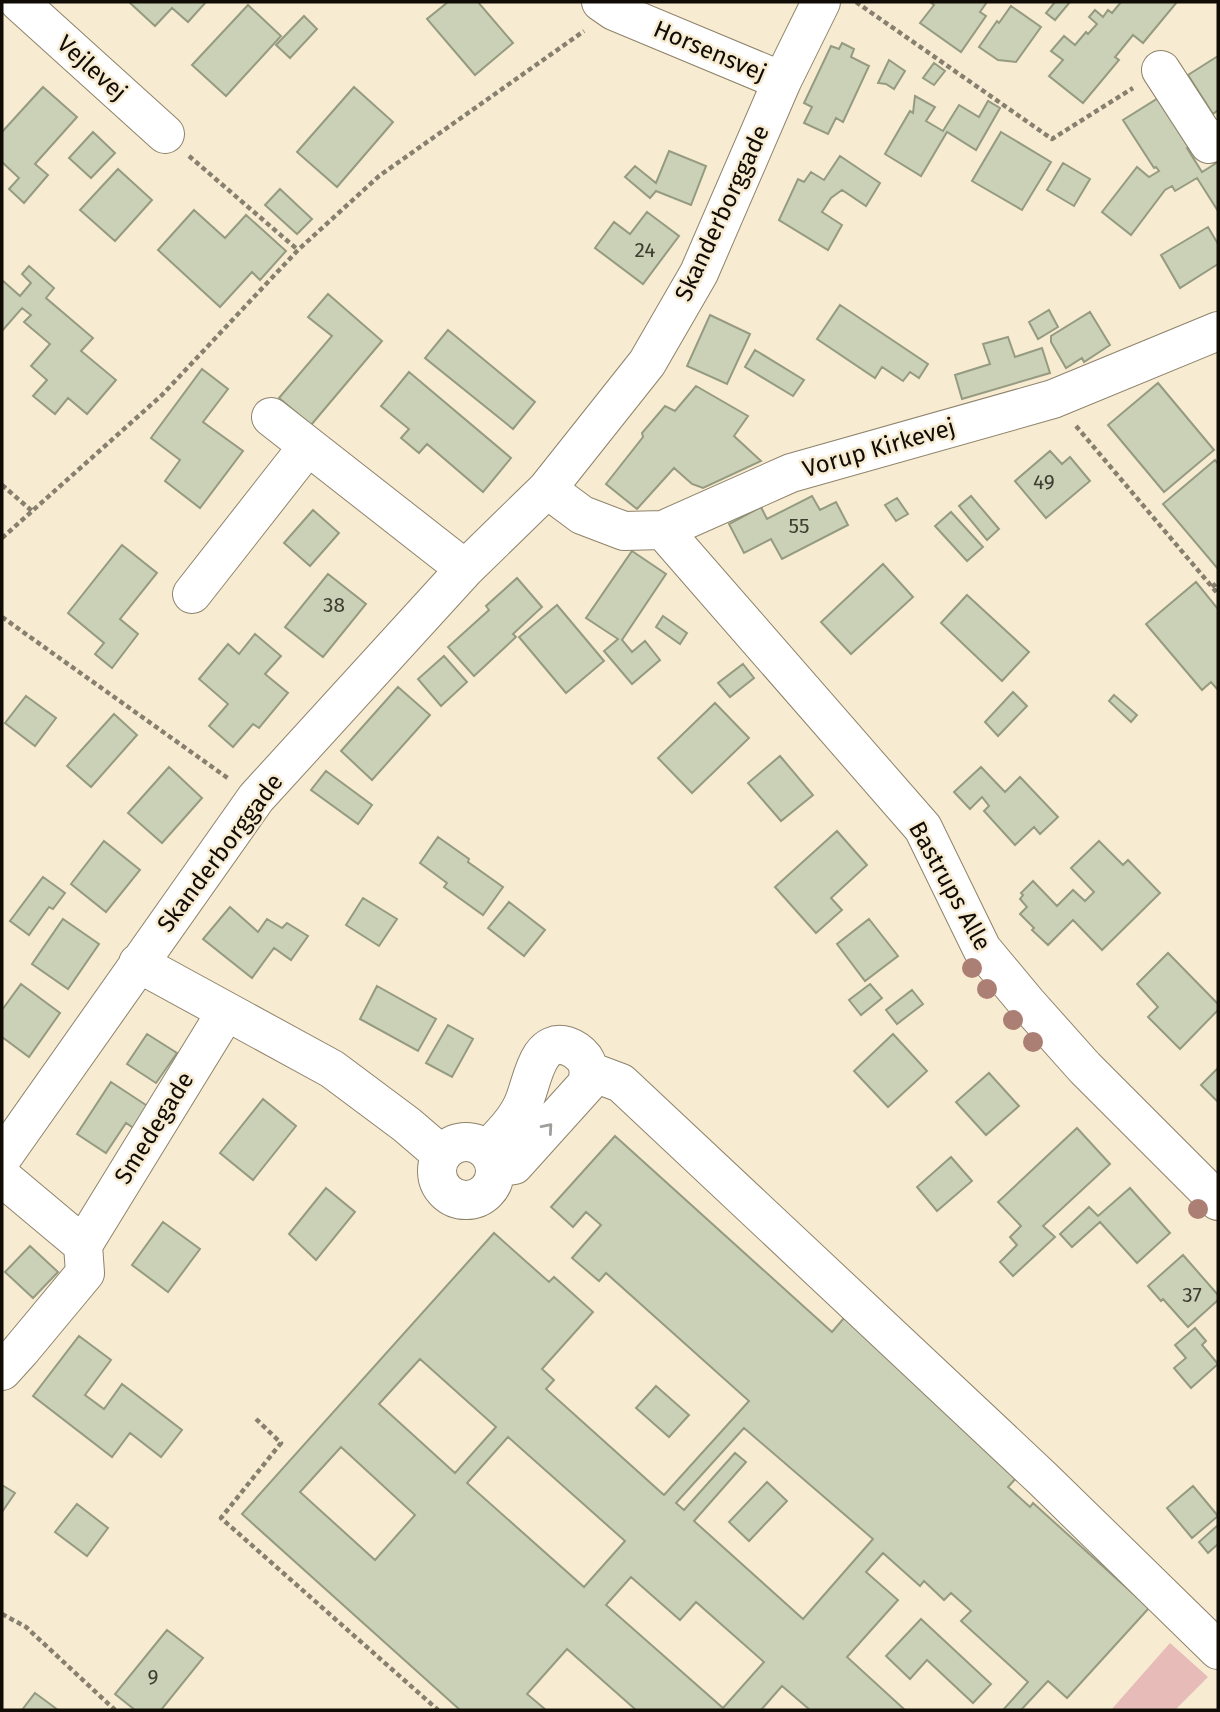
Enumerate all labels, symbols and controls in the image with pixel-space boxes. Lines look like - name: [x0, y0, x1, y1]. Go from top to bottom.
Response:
- street label: Horsensvej: [649, 15, 771, 87]
- street label: Vejlevej: [51, 30, 133, 106]
- street label: Skanderborggade: [669, 121, 775, 305]
- house number: 24: [635, 237, 656, 263]
- street label: Vorup Kirkevej: [800, 413, 958, 483]
- house number: 49: [1033, 469, 1055, 495]
- house number: 55: [789, 513, 809, 539]
- house number: 38: [323, 592, 345, 618]
- street label: Skanderborggade: [151, 768, 289, 938]
- street label: Bastrups Alle: [903, 817, 997, 955]
- street label: Smedegade: [109, 1067, 199, 1189]
- one-way arrow: [540, 1124, 552, 1137]
- house number: 37: [1182, 1282, 1202, 1308]
- house number: 9: [147, 1664, 159, 1690]

